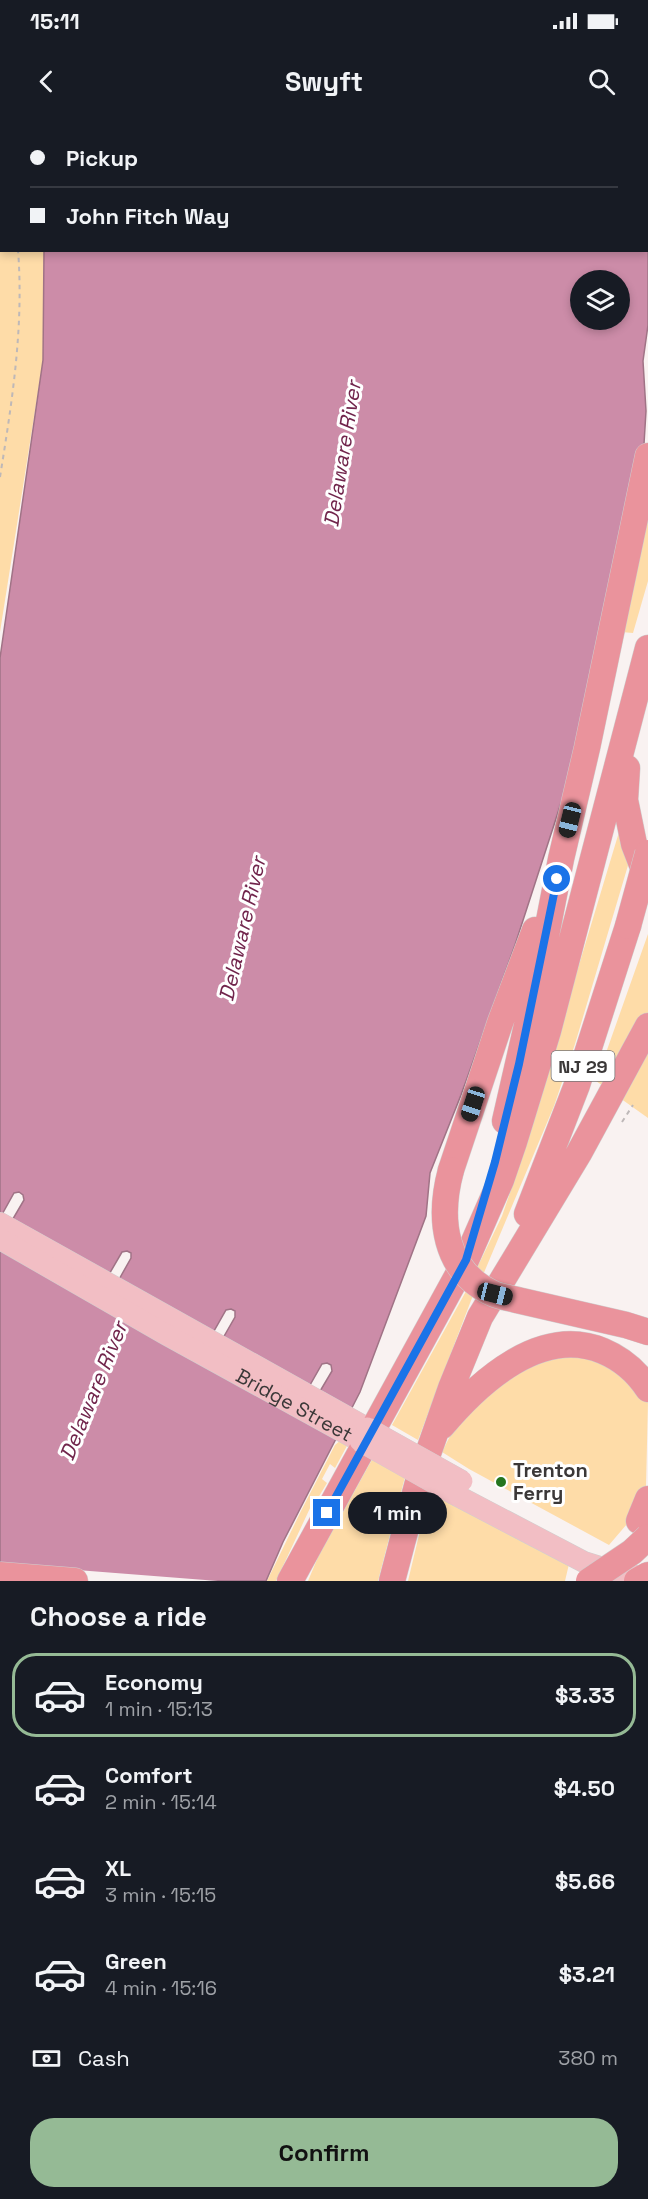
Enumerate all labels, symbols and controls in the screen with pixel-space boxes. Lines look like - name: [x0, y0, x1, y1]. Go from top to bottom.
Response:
- text: 15:11: [30, 7, 80, 35]
- text: Swyft: [285, 64, 363, 99]
- icon: back: [30, 65, 63, 98]
- icon: search: [585, 65, 618, 98]
- text: Pickup: [66, 144, 138, 172]
- text: John Fitch Way: [66, 202, 229, 230]
- map controls: [570, 270, 630, 330]
- button: layers: [570, 270, 630, 330]
- water label: Delaware River: [317, 377, 367, 529]
- car: [557, 800, 583, 840]
- water label: Delaware River: [212, 852, 272, 1004]
- route start: [543, 865, 570, 892]
- road number: NJ 29: [552, 1051, 614, 1081]
- car: [459, 1084, 487, 1124]
- car: [475, 1281, 515, 1307]
- water label: Delaware River: [53, 1316, 134, 1464]
- street label: Bridge Street: [231, 1362, 357, 1448]
- place label: Trenton Ferry: [513, 1457, 588, 1506]
- marker: Trenton Ferry: [494, 1475, 508, 1489]
- callout: 1 min: [348, 1492, 447, 1534]
- route end: [313, 1499, 340, 1526]
- text: 1 min: [373, 1500, 422, 1526]
- text: Choose a ride: [30, 1599, 207, 1634]
- icon: car: [33, 1668, 87, 1722]
- text: Economy: [105, 1668, 203, 1696]
- text: $3.33: [555, 1681, 615, 1709]
- text: 1 min · 15:13: [105, 1696, 213, 1722]
- icon: car: [33, 1761, 87, 1815]
- text: Comfort: [105, 1761, 193, 1789]
- text: $4.50: [554, 1774, 615, 1802]
- text: 2 min · 15:14: [105, 1789, 217, 1815]
- icon: car: [33, 1854, 87, 1908]
- text: XL: [105, 1854, 131, 1882]
- text: $5.66: [555, 1867, 615, 1895]
- text: 3 min · 15:15: [105, 1882, 216, 1908]
- icon: car: [33, 1947, 87, 2001]
- text: Green: [105, 1947, 167, 1975]
- text: $3.21: [559, 1960, 615, 1988]
- text: 4 min · 15:16: [105, 1975, 217, 2001]
- icon: cash: [30, 2042, 63, 2075]
- text: Cash: [78, 2044, 130, 2072]
- text: 380 m: [558, 2045, 618, 2071]
- button: Confirm: [30, 2118, 618, 2187]

